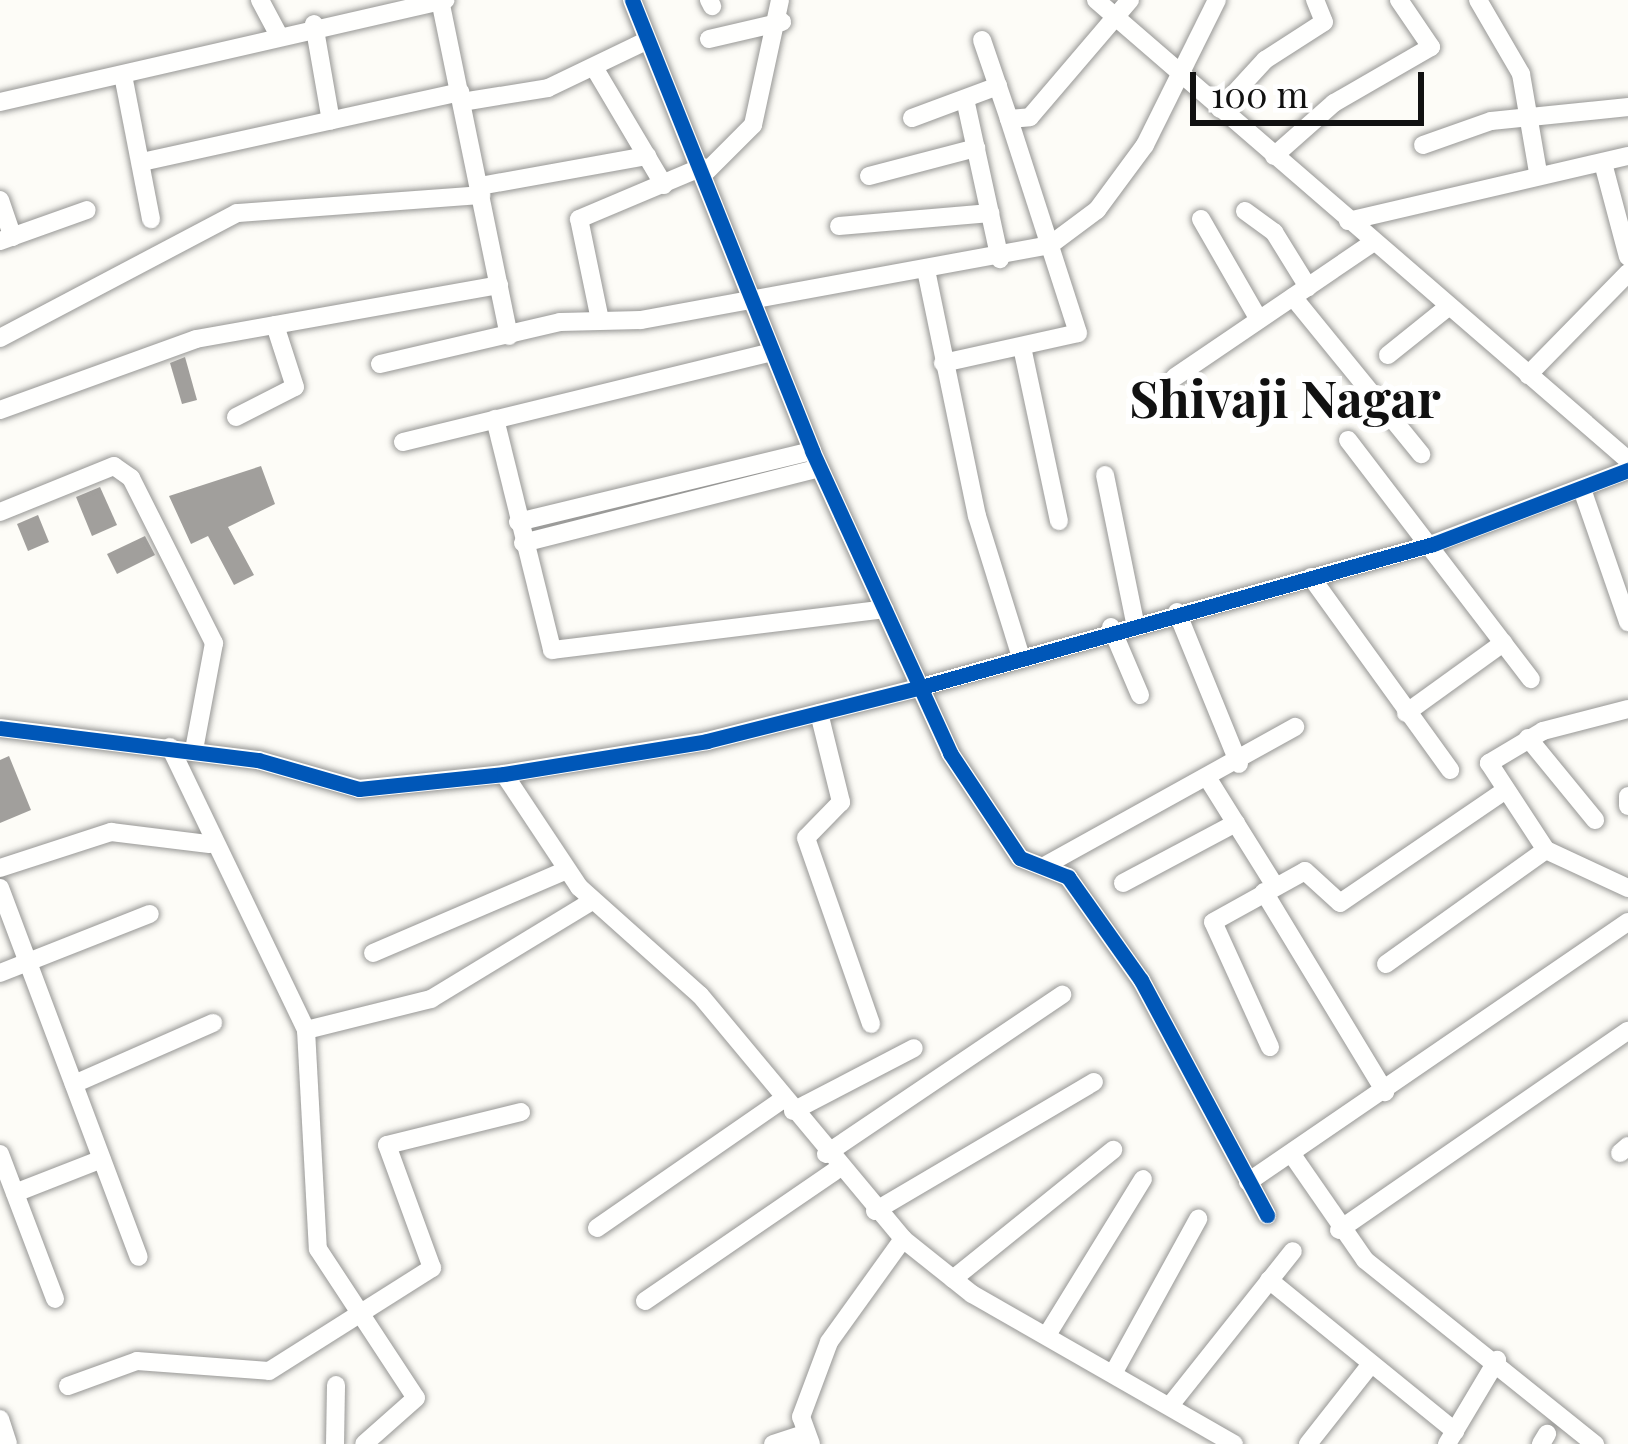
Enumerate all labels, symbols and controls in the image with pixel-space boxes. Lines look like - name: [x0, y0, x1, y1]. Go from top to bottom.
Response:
- scale bar: [1196, 48, 1430, 122]
- text: 100 m: [1211, 69, 1308, 117]
- district label: Shivaji Nagar: [1129, 366, 1441, 428]

